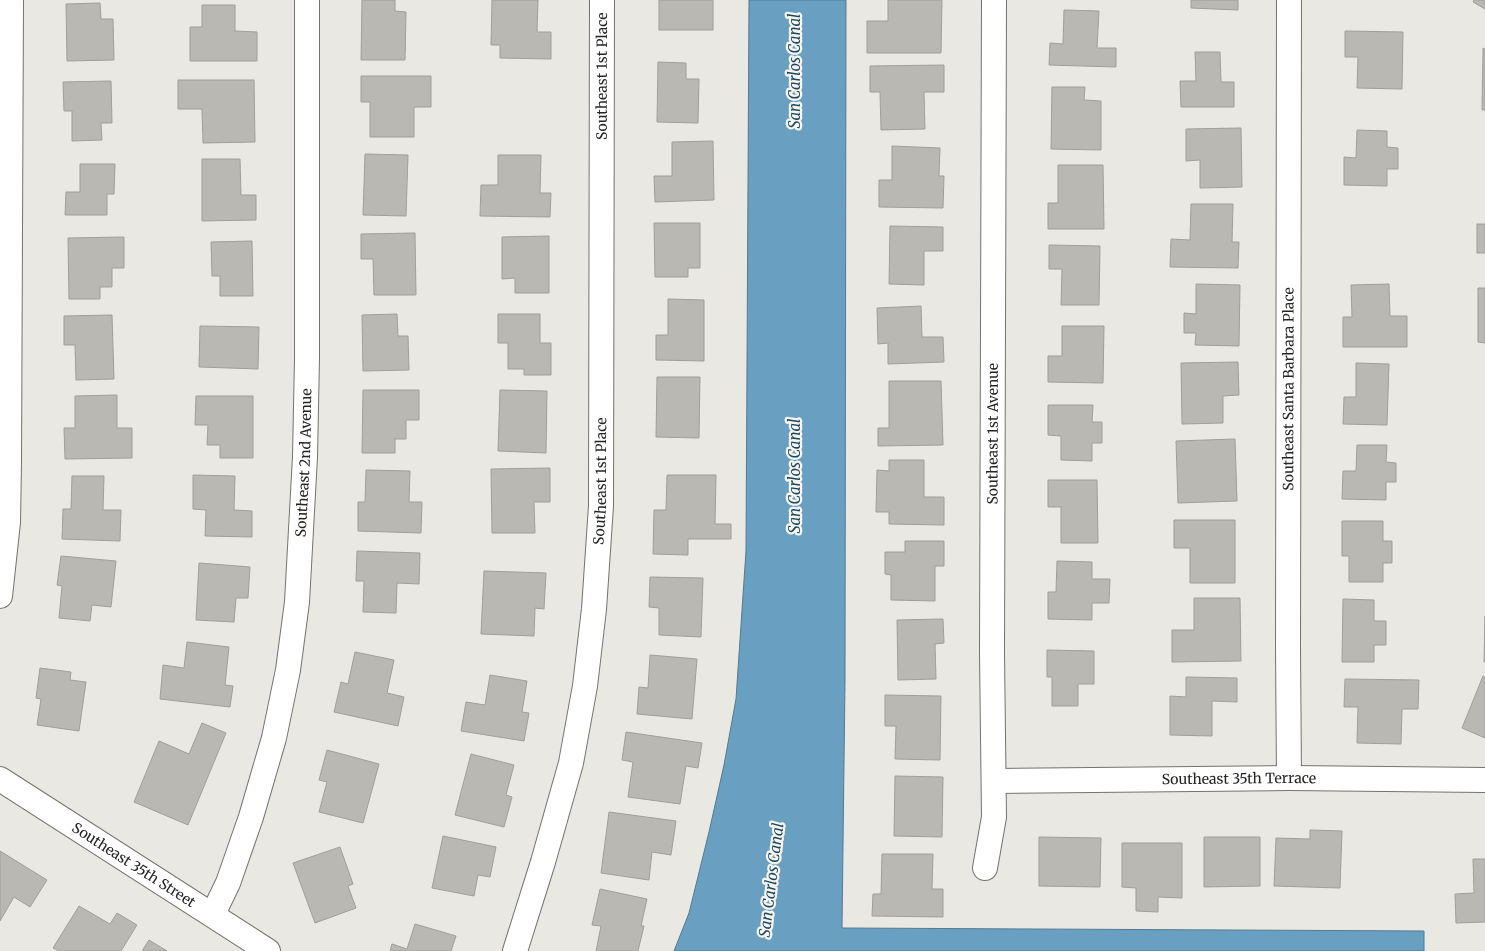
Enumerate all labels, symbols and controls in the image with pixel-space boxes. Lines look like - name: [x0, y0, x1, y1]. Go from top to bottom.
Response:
- street label: Southeast 1st Place: [593, 12, 611, 140]
- water label: San Carlos Canal: [785, 13, 804, 129]
- street label: Southeast Santa Barbara Place: [1279, 287, 1298, 491]
- street label: Southeast 1st Avenue: [983, 363, 1002, 505]
- street label: Southeast 2nd Avenue: [292, 388, 315, 538]
- street label: Southeast 1st Place: [589, 417, 610, 545]
- water label: San Carlos Canal: [785, 418, 804, 534]
- street label: Southeast 35th Terrace: [1162, 769, 1316, 788]
- street label: Southeast 35th Street: [69, 819, 199, 911]
- water label: San Carlos Canal: [755, 822, 787, 938]

